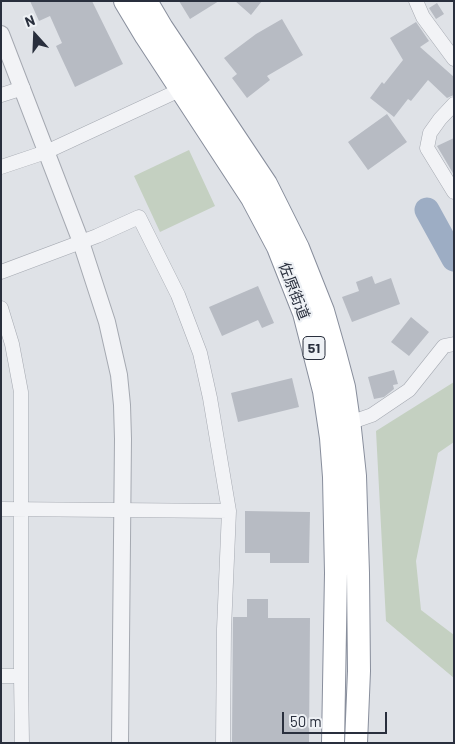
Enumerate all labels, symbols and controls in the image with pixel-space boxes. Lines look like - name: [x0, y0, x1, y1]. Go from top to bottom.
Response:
- north arrow: [10, 10, 60, 60]
- text: N: [22, 11, 37, 30]
- street label: 佐原街道: [275, 260, 313, 322]
- road number: 51: [303, 336, 325, 359]
- scale bar: [285, 702, 390, 734]
- text: 50 m: [290, 712, 322, 730]

